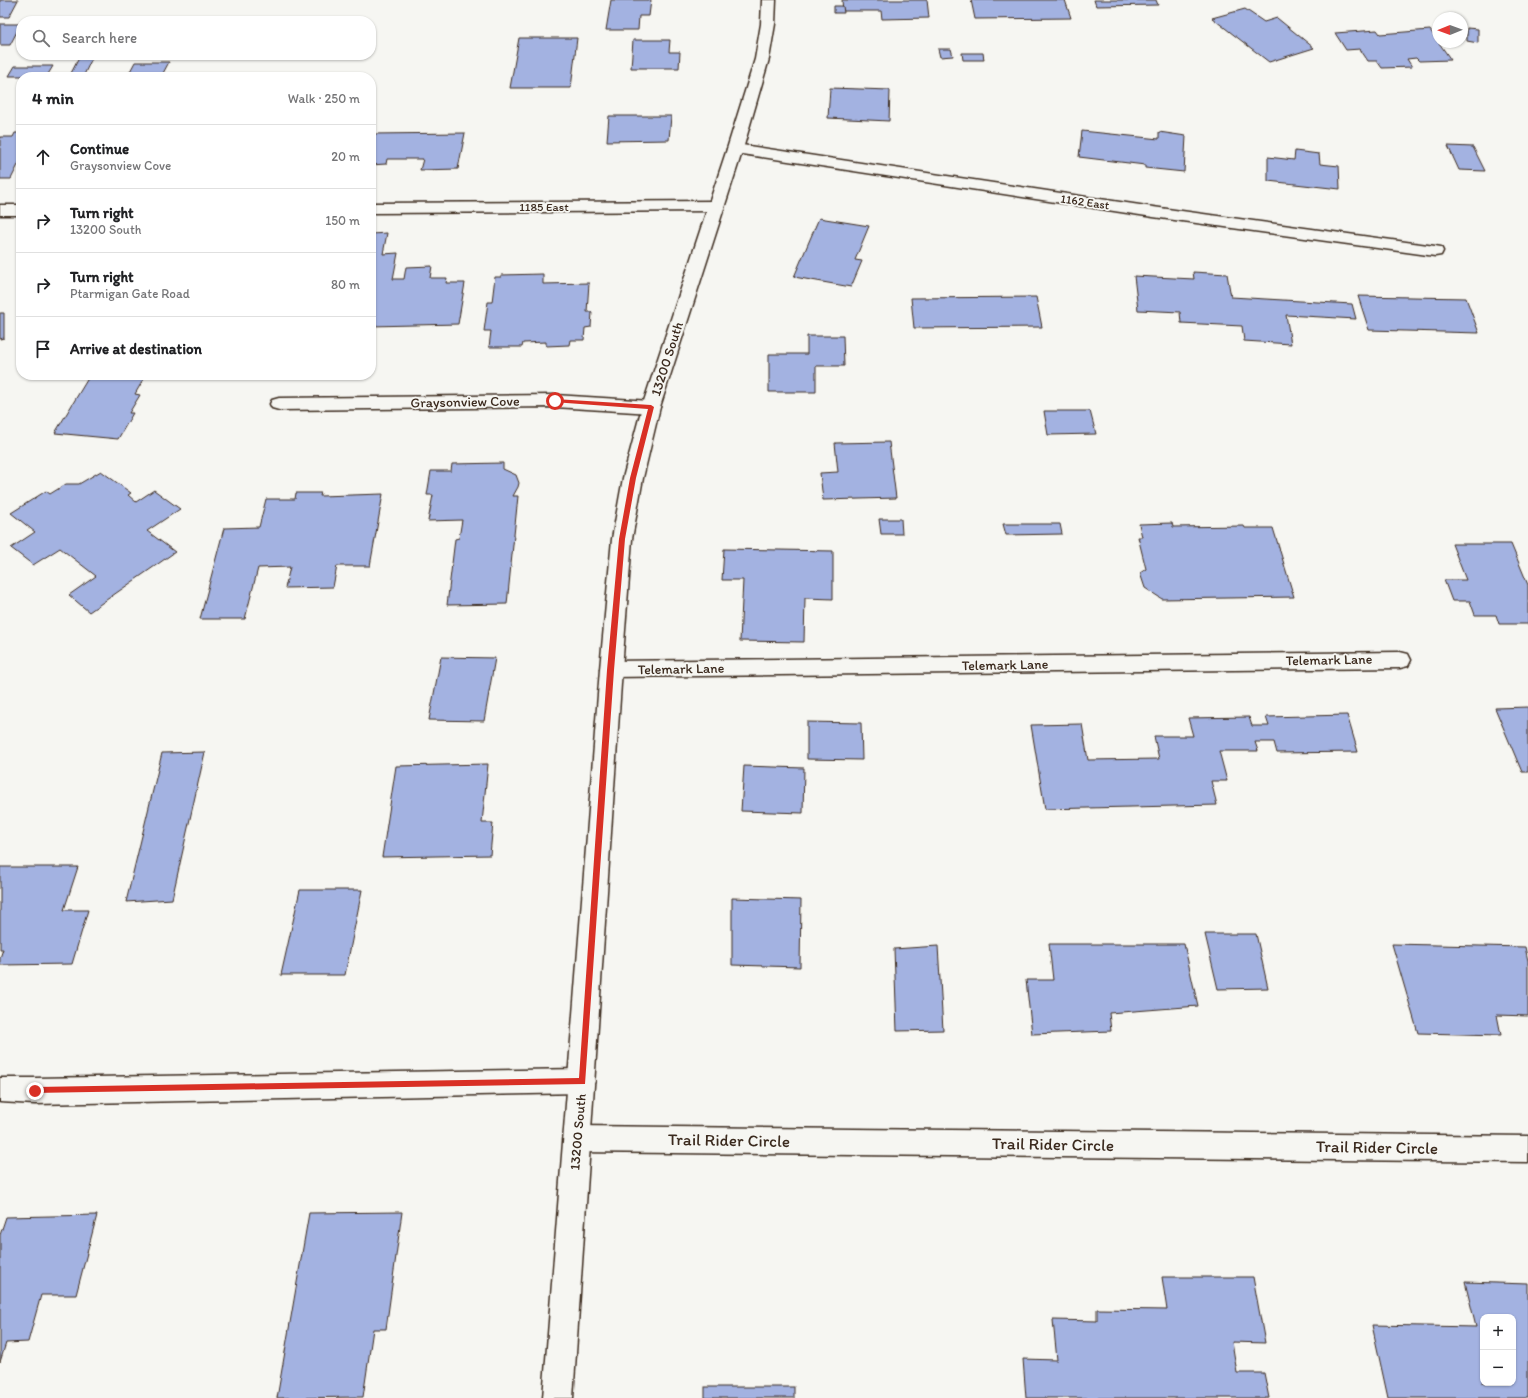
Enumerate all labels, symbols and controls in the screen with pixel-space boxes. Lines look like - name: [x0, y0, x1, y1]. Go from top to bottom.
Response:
- north arrow: [1432, 12, 1468, 48]
- search box: [16, 16, 376, 60]
- icon: search: [30, 27, 52, 49]
- text: Search here: [62, 29, 137, 47]
- text: 4 min: [32, 88, 74, 108]
- text: Walk · 250 m: [288, 91, 360, 106]
- text: Continue: [70, 140, 129, 158]
- icon: ahead: [32, 146, 54, 168]
- text: 20 m: [331, 149, 360, 164]
- text: Graysonview Cove: [70, 158, 171, 173]
- street label: 1162 East: [1060, 192, 1111, 212]
- street label: 1185 East: [519, 200, 569, 214]
- text: Turn right: [70, 204, 134, 222]
- icon: right: [32, 210, 54, 232]
- text: 150 m: [325, 213, 360, 228]
- text: 13200 South: [70, 222, 142, 237]
- text: Turn right: [70, 268, 134, 286]
- icon: right: [32, 274, 54, 296]
- text: 80 m: [331, 277, 360, 292]
- text: Ptarmigan Gate Road: [70, 286, 190, 301]
- street label: 13200 South: [647, 320, 687, 398]
- icon: arrive: [32, 338, 54, 360]
- text: Arrive at destination: [70, 340, 202, 358]
- route start: [546, 392, 564, 410]
- street label: Graysonview Cove: [410, 393, 520, 411]
- street label: Telemark Lane: [1285, 651, 1373, 669]
- street label: Telemark Lane: [961, 656, 1049, 674]
- street label: Telemark Lane: [637, 660, 725, 678]
- route end: [26, 1082, 44, 1100]
- street label: 13200 South: [566, 1093, 590, 1171]
- street label: Trail Rider Circle: [668, 1129, 790, 1151]
- street label: Trail Rider Circle: [992, 1133, 1114, 1155]
- street label: Trail Rider Circle: [1316, 1136, 1438, 1158]
- map controls: [1480, 1314, 1516, 1386]
- button: +: [1480, 1314, 1516, 1350]
- button: −: [1480, 1350, 1516, 1386]

